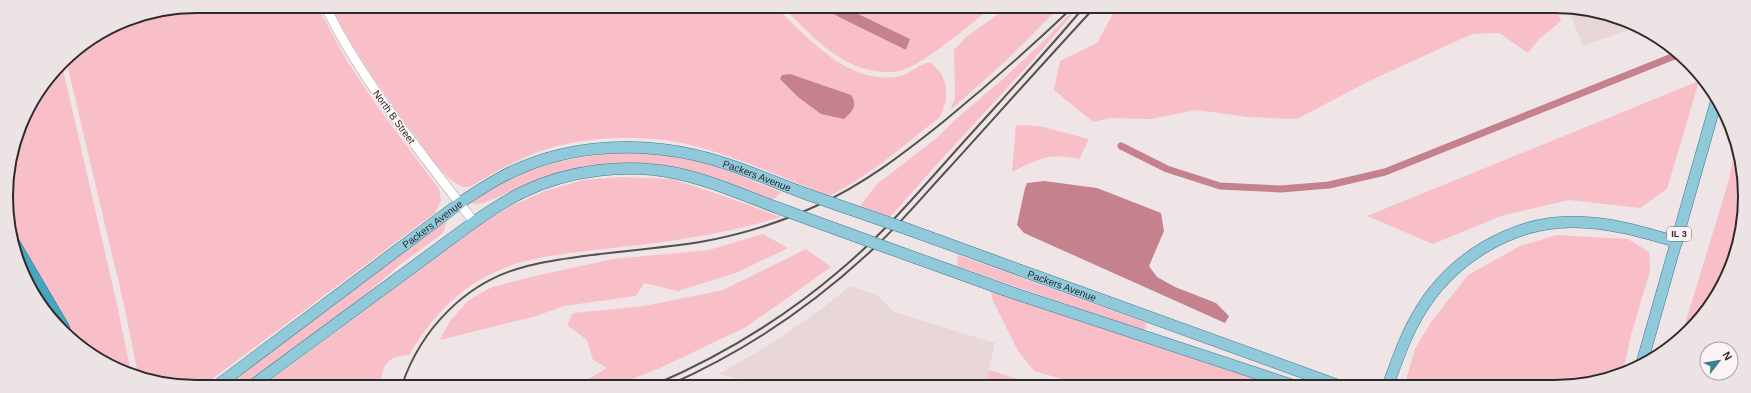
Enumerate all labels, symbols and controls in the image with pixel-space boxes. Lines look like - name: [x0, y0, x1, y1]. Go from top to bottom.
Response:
- street label: North B Street: [371, 88, 417, 146]
- street label: Packers Avenue: [722, 158, 793, 193]
- street label: Packers Avenue: [400, 198, 465, 250]
- road number: IL 3: [1667, 227, 1691, 241]
- street label: Packers Avenue: [1026, 268, 1098, 303]
- north arrow: [1699, 341, 1739, 381]
- text: N: [1720, 349, 1735, 362]

